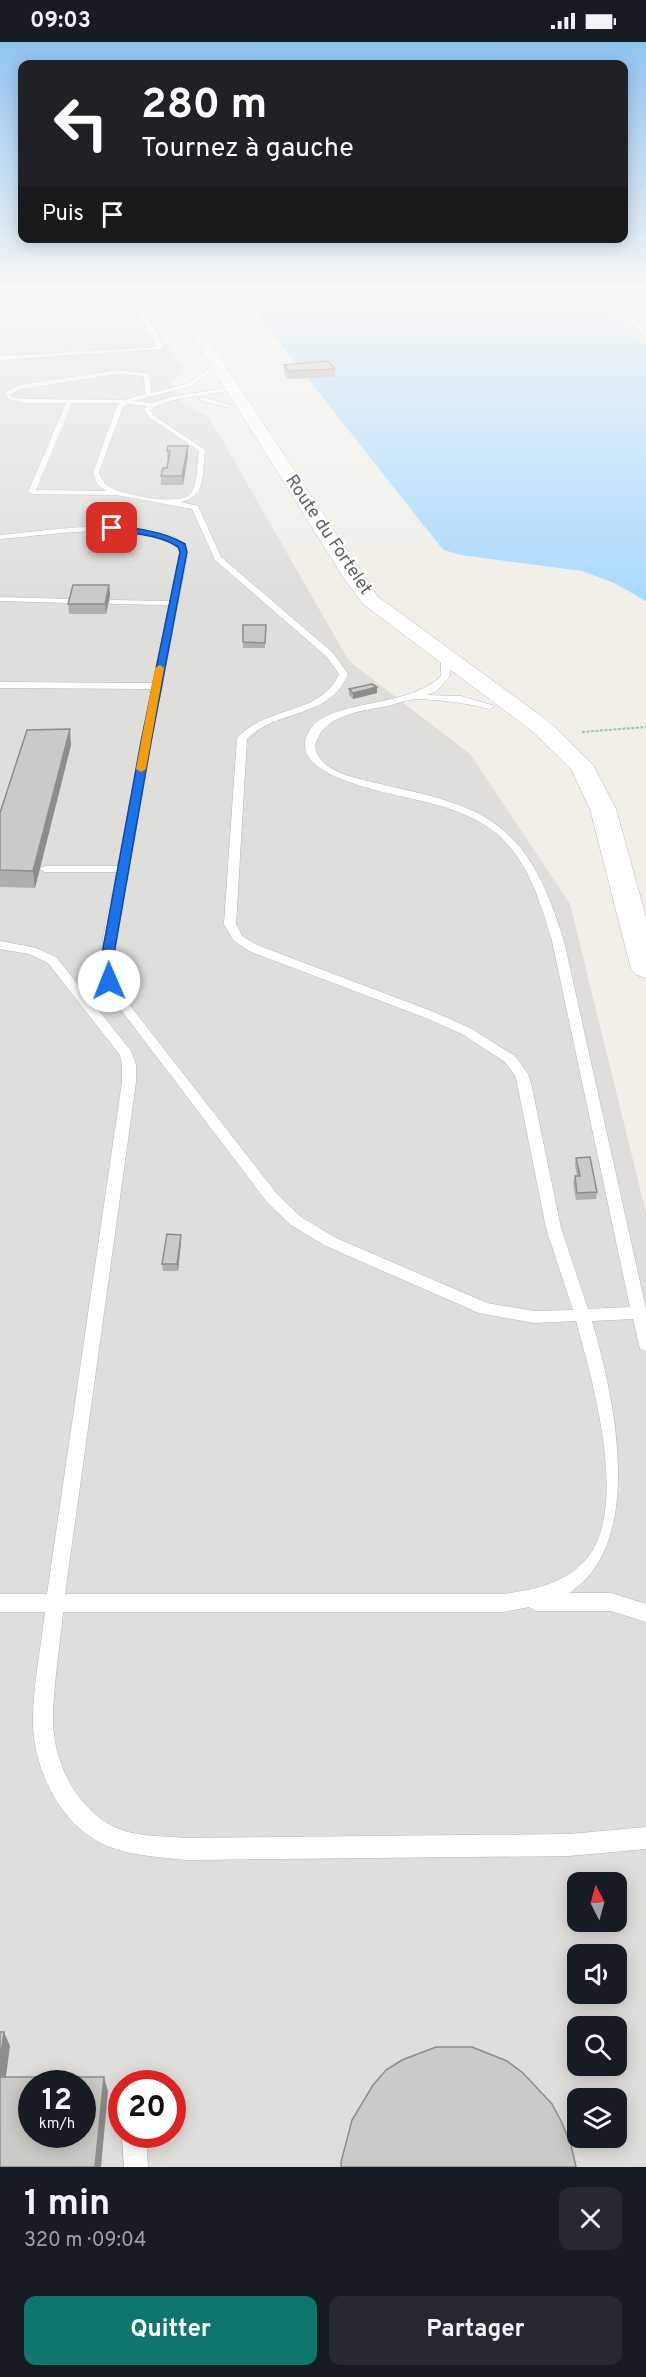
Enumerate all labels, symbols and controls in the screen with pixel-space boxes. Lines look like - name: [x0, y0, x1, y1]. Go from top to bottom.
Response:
- text: 09:03: [30, 8, 91, 35]
- text: 280 m: [141, 80, 267, 133]
- icon: left: [42, 84, 120, 162]
- text: Tournez à gauche: [141, 132, 354, 166]
- icon: arrive: [96, 198, 129, 231]
- text: Puis: [42, 201, 84, 228]
- street label: Route du Fortelet: [279, 471, 377, 599]
- pin: [86, 502, 137, 553]
- icon: arrive: [95, 511, 128, 544]
- position arrow: [77, 949, 141, 1013]
- north arrow: [567, 1872, 627, 1932]
- map controls: [567, 1872, 627, 2148]
- button: sound: [567, 1944, 627, 2004]
- button: search: [567, 2016, 627, 2076]
- speed limit sign: 20: [108, 2070, 186, 2148]
- text: 12: [42, 2083, 72, 2120]
- button: layers: [567, 2088, 627, 2148]
- text: km/h: [39, 2115, 75, 2134]
- text: 1 min: [24, 2182, 110, 2228]
- button: close: [559, 2187, 622, 2250]
- text: 320 m · 09:04: [24, 2228, 146, 2254]
- button: Quitter: [24, 2296, 317, 2365]
- button: Partager: [329, 2296, 622, 2365]

